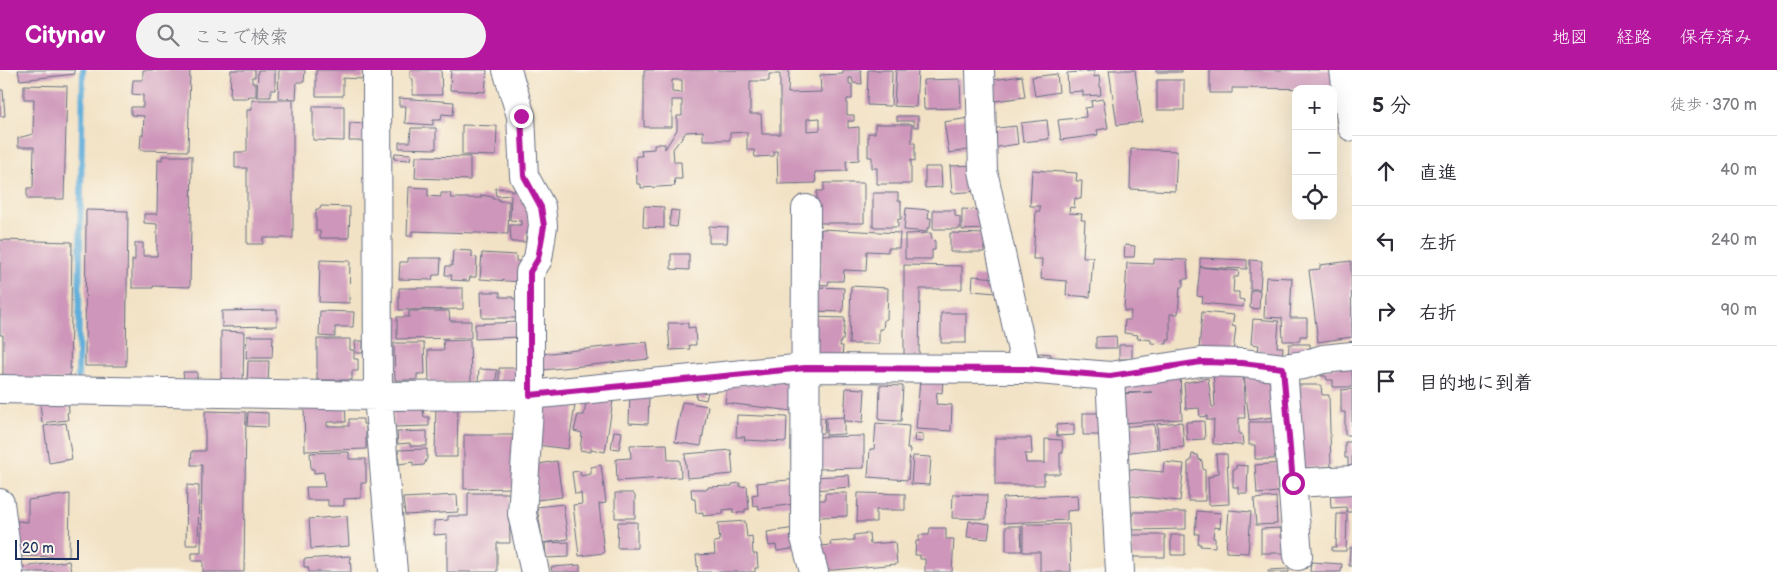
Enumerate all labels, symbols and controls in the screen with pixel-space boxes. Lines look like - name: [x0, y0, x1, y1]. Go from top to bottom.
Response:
- search box: [136, 13, 486, 58]
- text: Citynav: [25, 21, 106, 50]
- icon: search: [154, 21, 182, 49]
- text: ここで検索: [194, 26, 289, 49]
- text: 地図: [1552, 27, 1588, 48]
- text: 経路: [1616, 27, 1652, 48]
- text: 保存済み: [1680, 27, 1752, 48]
- map controls: [1292, 85, 1337, 220]
- button: +: [1292, 85, 1337, 130]
- text: 5 分: [1372, 93, 1411, 118]
- text: 徒歩 · 370 m: [1670, 96, 1757, 115]
- route end: [510, 105, 533, 128]
- button: −: [1292, 130, 1337, 175]
- icon: ahead: [1372, 157, 1400, 185]
- text: 40 m: [1720, 161, 1757, 180]
- text: 直進: [1419, 162, 1457, 185]
- button: locate: [1292, 175, 1337, 220]
- icon: left: [1372, 227, 1400, 255]
- text: 240 m: [1711, 231, 1757, 250]
- text: 左折: [1419, 232, 1457, 255]
- icon: right: [1372, 297, 1400, 325]
- text: 90 m: [1721, 301, 1757, 320]
- text: 右折: [1419, 302, 1457, 325]
- icon: arrive: [1372, 367, 1400, 395]
- text: 目的地に到着: [1419, 372, 1533, 395]
- route start: [1282, 472, 1305, 495]
- scale bar: [15, 537, 79, 560]
- text: 20 m: [22, 540, 54, 557]

